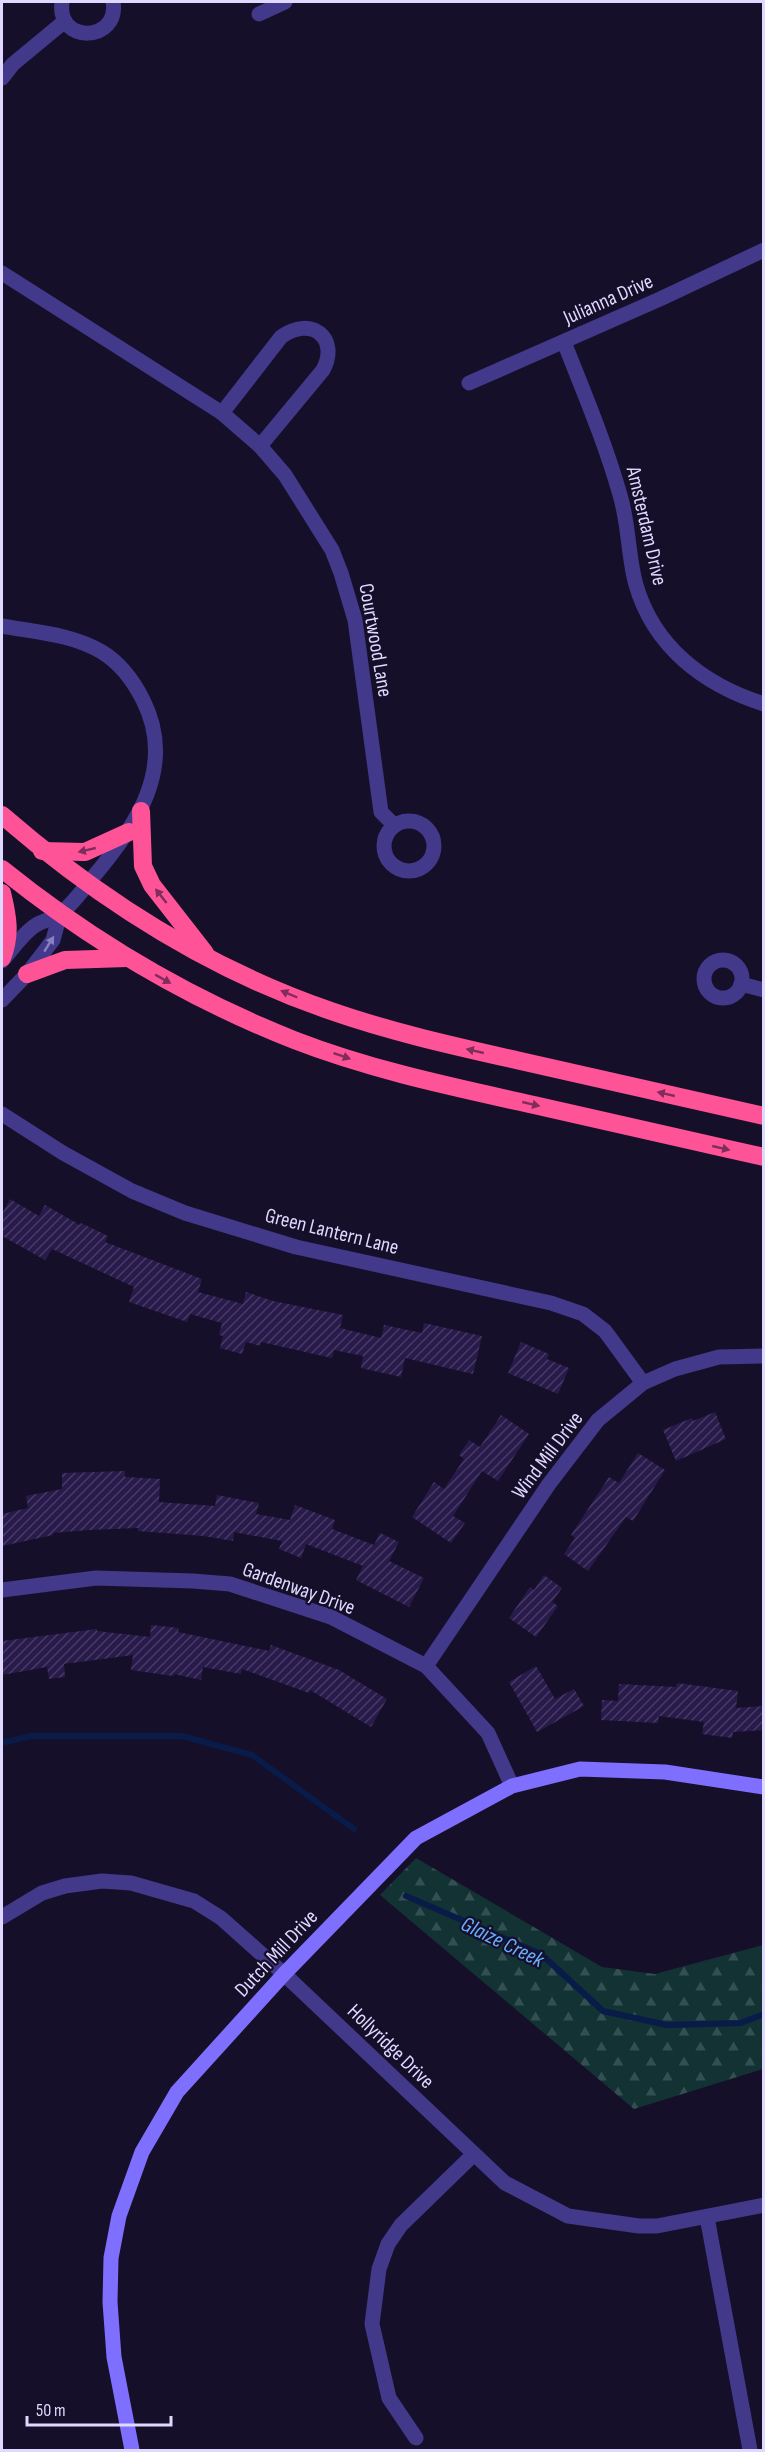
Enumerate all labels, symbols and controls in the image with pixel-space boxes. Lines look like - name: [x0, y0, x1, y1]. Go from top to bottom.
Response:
- street label: Julianna Drive: [559, 269, 657, 331]
- street label: Amsterdam Drive: [620, 463, 672, 588]
- street label: Courtwood Lane: [353, 581, 398, 699]
- one-way arrow: [77, 846, 96, 855]
- one-way arrow: [155, 889, 167, 904]
- one-way arrow: [44, 935, 55, 952]
- one-way arrow: [155, 974, 172, 984]
- one-way arrow: [280, 989, 298, 998]
- one-way arrow: [466, 1045, 485, 1055]
- one-way arrow: [333, 1052, 351, 1061]
- one-way arrow: [656, 1088, 675, 1098]
- one-way arrow: [521, 1100, 540, 1109]
- one-way arrow: [711, 1143, 730, 1153]
- street label: Green Lantern Lane: [263, 1203, 401, 1260]
- street label: Wind Mill Drive: [506, 1407, 588, 1504]
- street label: Gardenway Drive: [239, 1557, 359, 1620]
- street label: Dutch Mill Drive: [230, 1904, 323, 2002]
- water label: Glaize Creek: [456, 1911, 549, 1974]
- street label: Hollyridge Drive: [342, 1999, 439, 2094]
- scale bar: [27, 2389, 171, 2427]
- text: 50 m: [36, 2400, 66, 2421]

